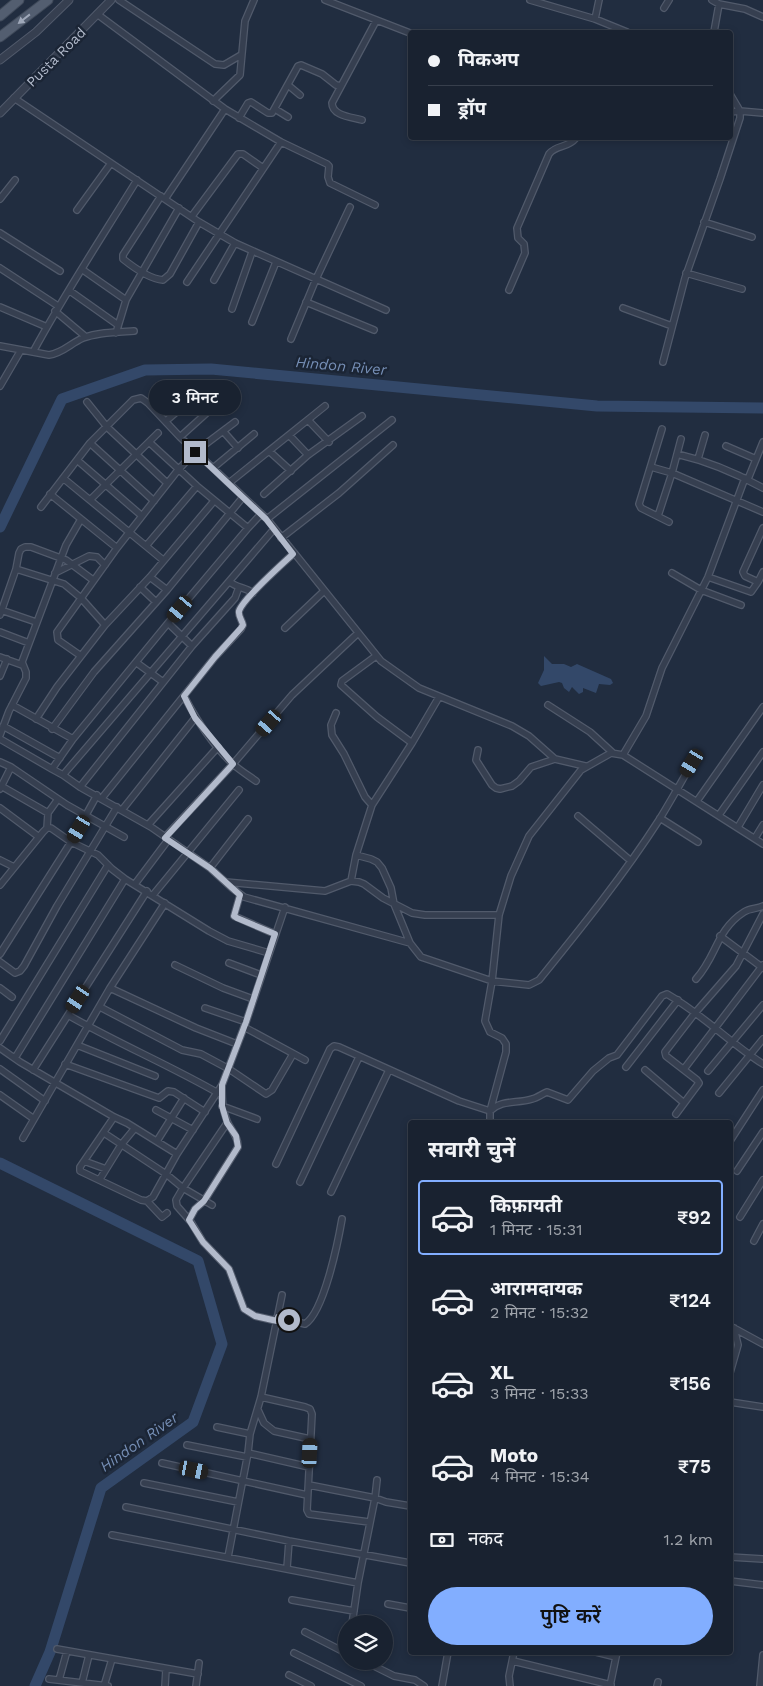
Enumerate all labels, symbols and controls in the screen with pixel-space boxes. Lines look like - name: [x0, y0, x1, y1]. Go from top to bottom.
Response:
- one-way arrow: [18, 13, 31, 24]
- street label: Pusta Road: [23, 24, 89, 90]
- text: पिकअप: [458, 48, 519, 71]
- text: ड्रॉप: [458, 97, 486, 120]
- water label: Hindon River: [295, 353, 388, 379]
- callout: 3 मिनट: [149, 380, 241, 414]
- text: 3 मिनट: [172, 388, 218, 407]
- route end: [184, 441, 206, 463]
- car: [164, 593, 195, 625]
- car: [253, 707, 284, 739]
- car: [677, 746, 706, 780]
- car: [64, 812, 93, 846]
- car: [63, 982, 92, 1016]
- text: सवारी चुनें: [428, 1137, 515, 1162]
- text: किफ़ायती: [490, 1194, 562, 1217]
- icon: car: [430, 1195, 475, 1240]
- text: ₹92: [677, 1206, 711, 1229]
- text: 1 मिनट · 15:31: [490, 1220, 582, 1239]
- text: आरामदायक: [490, 1277, 582, 1300]
- icon: car: [430, 1278, 475, 1323]
- text: ₹124: [669, 1289, 711, 1312]
- text: 2 मिनट · 15:32: [490, 1303, 589, 1322]
- route start: [278, 1309, 300, 1331]
- icon: car: [430, 1361, 475, 1406]
- text: XL: [490, 1361, 514, 1384]
- text: ₹156: [669, 1372, 711, 1395]
- text: 3 मिनट · 15:33: [490, 1384, 589, 1403]
- water label: Hindon River: [96, 1408, 182, 1476]
- car: [301, 1438, 318, 1468]
- icon: car: [430, 1444, 475, 1489]
- text: Moto: [490, 1444, 538, 1467]
- text: ₹75: [678, 1455, 711, 1478]
- car: [177, 1460, 210, 1480]
- text: 4 मिनट · 15:34: [490, 1467, 590, 1486]
- icon: cash: [428, 1526, 456, 1554]
- text: नकद: [468, 1527, 503, 1550]
- text: 1.2 km: [663, 1530, 713, 1549]
- button: पुष्टि करें: [428, 1587, 713, 1645]
- map controls: [338, 1615, 393, 1670]
- button: layers: [338, 1615, 393, 1670]

